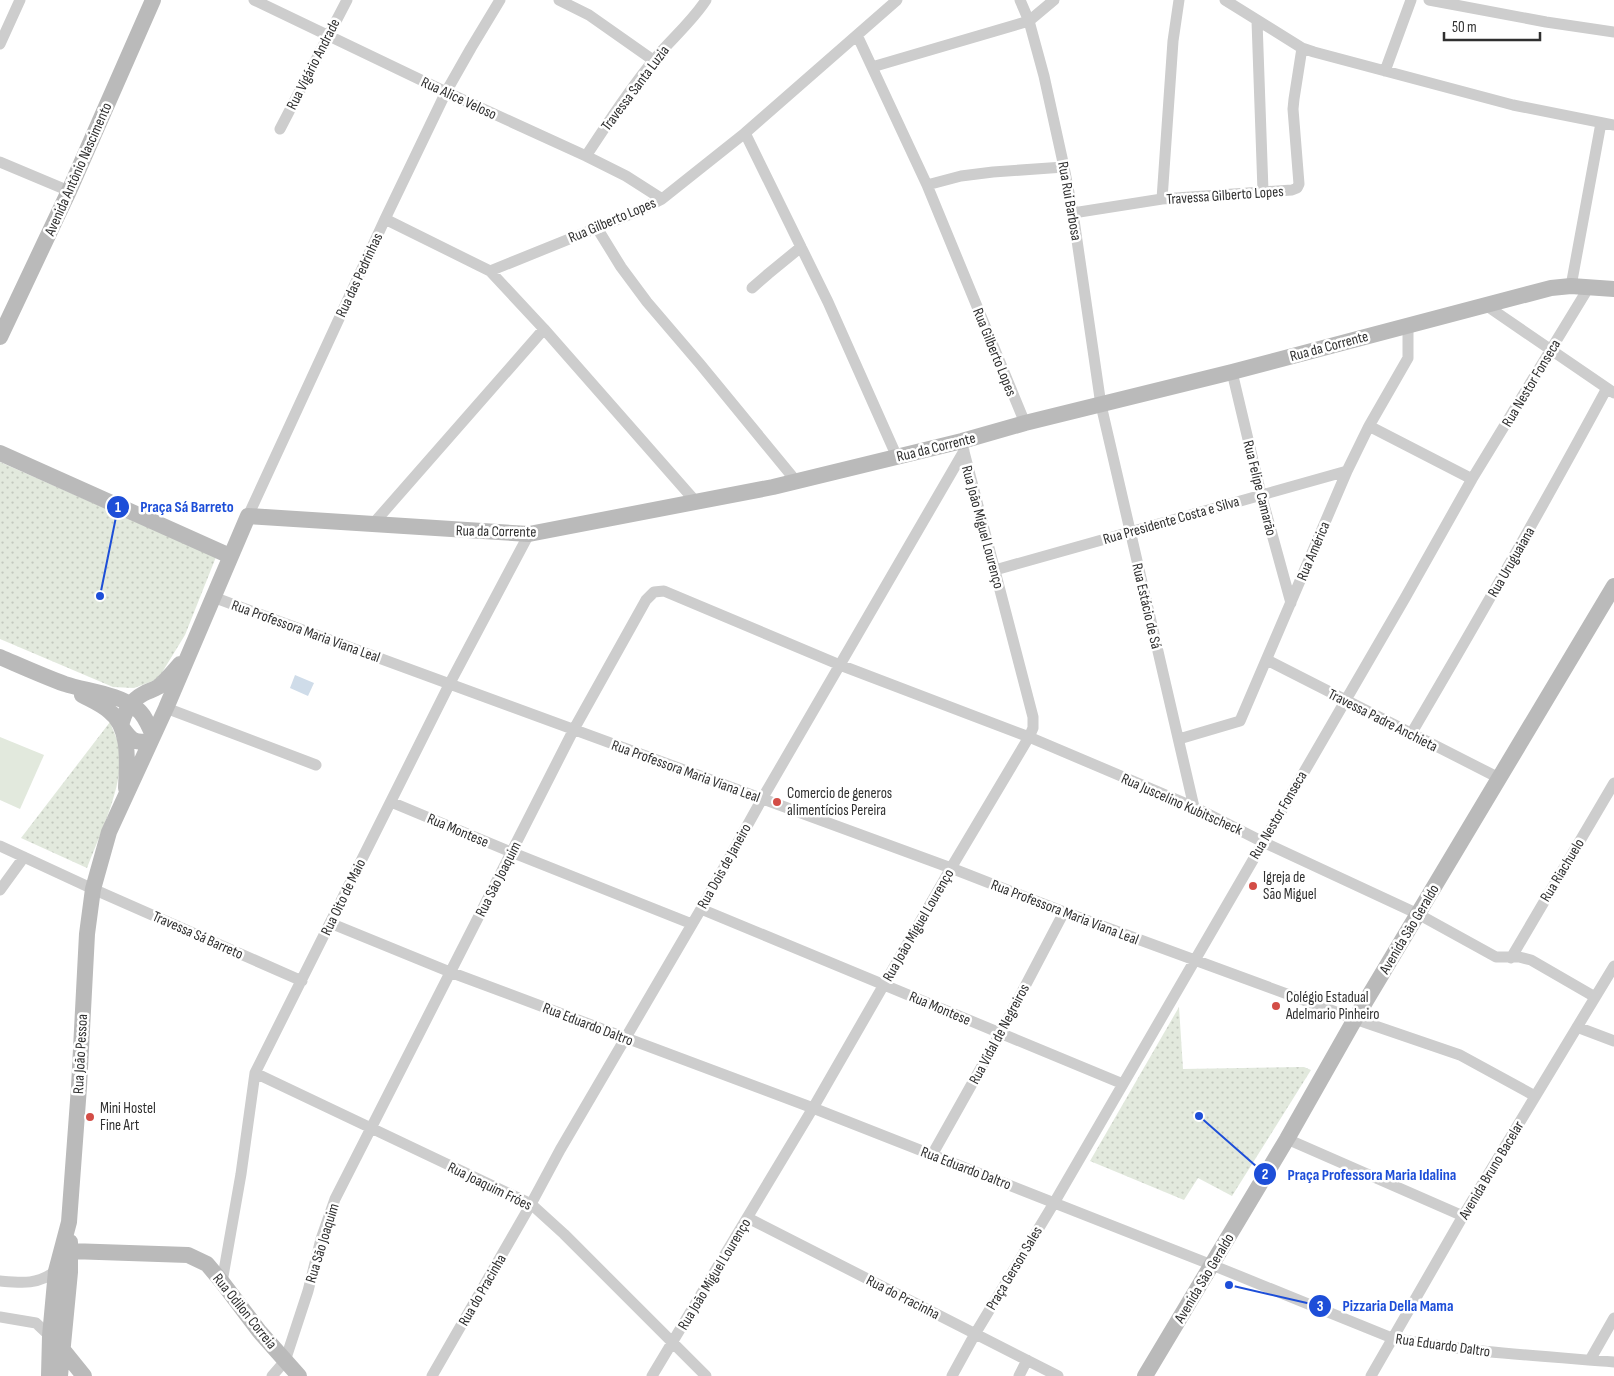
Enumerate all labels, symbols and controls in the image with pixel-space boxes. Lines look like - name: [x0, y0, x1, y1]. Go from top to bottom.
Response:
- scale bar: [1444, 10, 1540, 42]
- street label: Rua Vigário Andrade: [282, 16, 345, 113]
- text: 50 m: [1452, 18, 1477, 37]
- street label: Travessa Santa Luzia: [597, 42, 674, 135]
- street label: Rua Alice Veloso: [418, 73, 500, 124]
- street label: Avenida Antônio Nascimento: [40, 100, 116, 240]
- street label: Rua Rui Barbosa: [1053, 160, 1086, 242]
- street label: Travessa Gilberto Lopes: [1166, 182, 1284, 209]
- street label: Rua Gilberto Lopes: [565, 193, 659, 247]
- street label: Rua das Pedrinhas: [332, 230, 387, 320]
- street label: Rua Gilberto Lopes: [968, 305, 1021, 399]
- street label: Rua da Corrente: [1288, 327, 1370, 366]
- street label: Rua Nestor Fonseca: [1498, 336, 1565, 431]
- street label: Rua da Corrente: [895, 429, 978, 466]
- street label: Rua Felipe Camarão: [1238, 438, 1281, 538]
- street label: Rua João Miguel Lourenço: [957, 463, 1008, 591]
- callout: Praça Sá Barreto: [105, 491, 244, 522]
- street label: Rua Presidente Costa e Silva: [1101, 492, 1242, 549]
- text: 1: [115, 498, 121, 517]
- text: Praça Sá Barreto: [140, 498, 234, 517]
- street label: Rua América: [1293, 519, 1334, 584]
- street label: Rua da Corrente: [456, 521, 536, 542]
- street label: Rua Uruguaiana: [1484, 523, 1539, 601]
- street label: Rua Estácio de Sá: [1127, 561, 1166, 651]
- street label: Rua Professora Maria Viana Leal: [229, 596, 383, 667]
- street label: Travessa Padre Anchieta: [1325, 685, 1441, 756]
- street label: Rua Professora Maria Viana Leal: [609, 736, 763, 807]
- street label: Rua Nestor Fonseca: [1245, 767, 1311, 863]
- street label: Rua Juscelino Kubitscheck: [1118, 769, 1246, 840]
- place label: Comercio de generos alimentícios Pereira: [787, 784, 892, 820]
- marker: Comercio de generos alimentícios Pereira: [771, 796, 783, 808]
- street label: Rua Montese: [424, 809, 491, 852]
- street label: Rua Dois de Janeiro: [693, 820, 756, 912]
- street label: Rua Riachuelo: [1536, 835, 1589, 905]
- street label: Rua São Joaquim: [471, 838, 526, 920]
- street label: Rua Oito de Maio: [317, 856, 370, 939]
- street label: Rua João Miguel Lourenço: [879, 866, 958, 985]
- place label: Igreja de São Miguel: [1263, 868, 1317, 904]
- street label: Rua Professora Maria Viana Leal: [988, 875, 1141, 949]
- marker: Igreja de São Miguel: [1247, 880, 1259, 892]
- street label: Avenida São Geraldo: [1375, 881, 1444, 978]
- street label: Travessa Sá Barreto: [150, 907, 246, 964]
- street label: Rua Vidal de Negreiros: [965, 981, 1034, 1088]
- street label: Rua Montese: [906, 987, 973, 1030]
- place label: Colégio Estadual Adelmario Pinheiro: [1285, 988, 1379, 1024]
- street label: Rua Eduardo Daltro: [540, 999, 636, 1050]
- marker: Colégio Estadual Adelmario Pinheiro: [1270, 1000, 1282, 1012]
- street label: Rua João Pessoa: [69, 1013, 92, 1094]
- place label: Mini Hostel Fine Art: [100, 1099, 156, 1135]
- marker: Mini Hostel Fine Art: [84, 1111, 96, 1123]
- street label: Avenida Bruno Bacelar: [1454, 1117, 1529, 1224]
- street label: Rua Eduardo Daltro: [918, 1143, 1014, 1194]
- street label: Rua Joaquim Fróes: [445, 1158, 535, 1215]
- callout: Praça Professora Maria Idalina: [1252, 1159, 1466, 1190]
- text: 2: [1262, 1165, 1268, 1184]
- text: Praça Professora Maria Idalina: [1288, 1166, 1456, 1185]
- street label: Rua São Joaquim: [301, 1201, 344, 1285]
- street label: Rua João Miguel Lourenço: [674, 1215, 755, 1333]
- street label: Praça Gerson Sales: [982, 1223, 1047, 1314]
- street label: Avenida São Geraldo: [1170, 1230, 1239, 1327]
- street label: Rua do Pracinha: [454, 1251, 511, 1330]
- street label: Rua Odilon Correia: [208, 1270, 281, 1353]
- street label: Rua do Pracinha: [863, 1271, 943, 1324]
- callout: Pizzaria Della Mama: [1308, 1290, 1464, 1321]
- text: 3: [1317, 1297, 1324, 1316]
- text: Pizzaria Della Mama: [1342, 1297, 1454, 1316]
- street label: Rua Eduardo Daltro: [1394, 1329, 1491, 1362]

